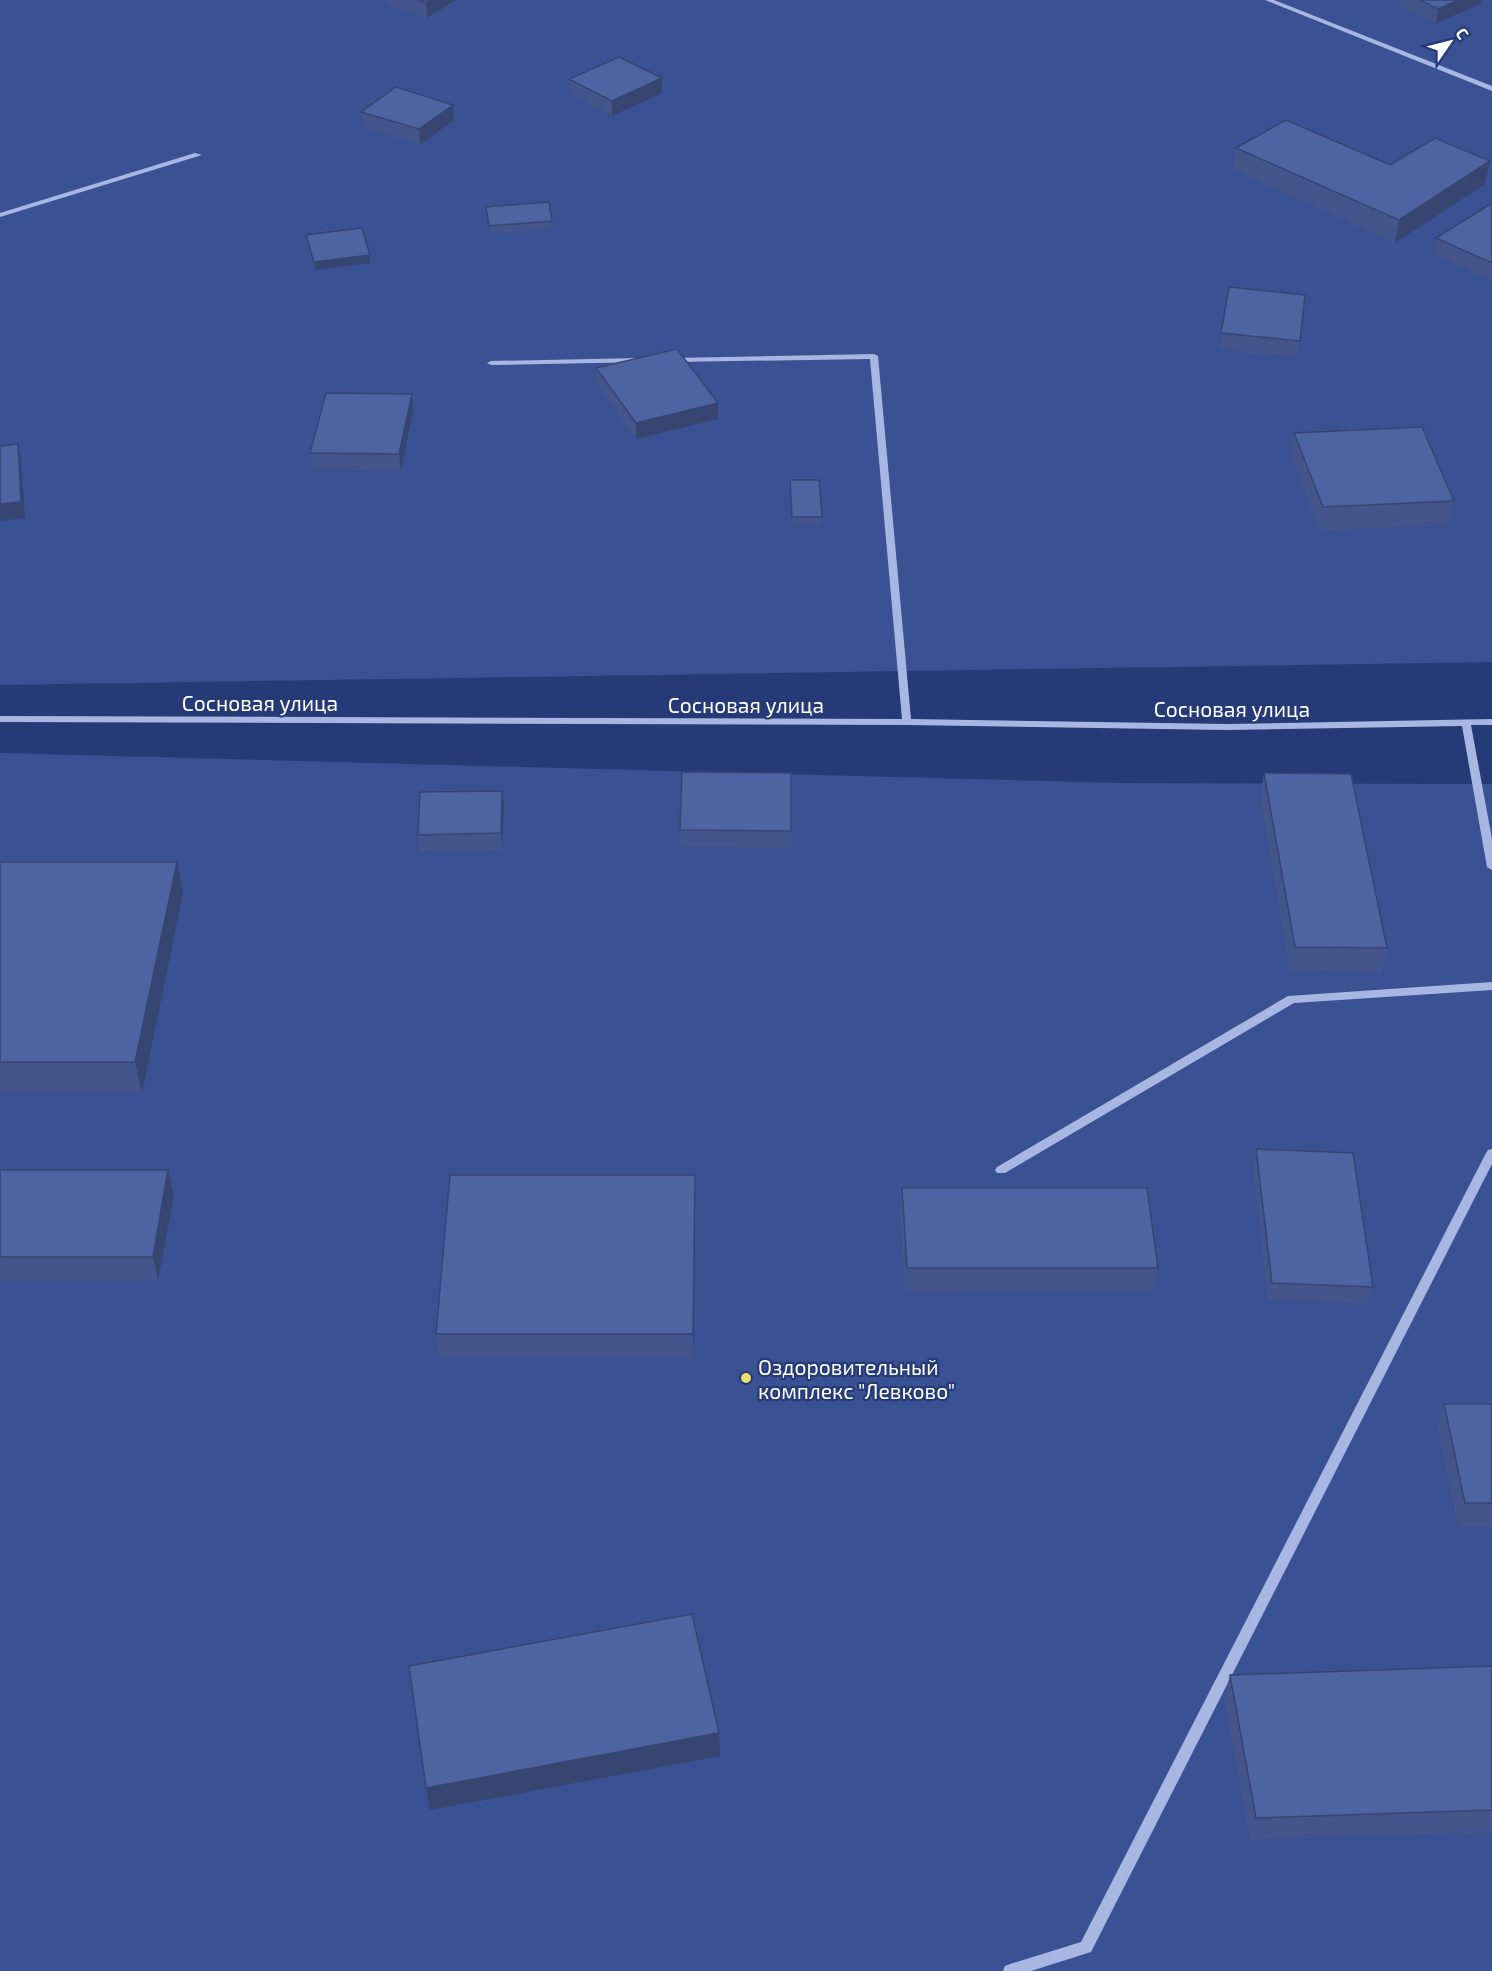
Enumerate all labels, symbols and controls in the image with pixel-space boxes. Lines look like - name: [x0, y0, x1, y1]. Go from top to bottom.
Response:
- north arrow: [1420, 12, 1480, 72]
- text: С: [1452, 24, 1473, 42]
- street label: Сосновая улица: [182, 690, 338, 716]
- street label: Сосновая улица: [668, 692, 824, 718]
- street label: Сосновая улица: [1154, 696, 1310, 722]
- place label: Оздоровительный комплекс "Левково": [758, 1354, 955, 1403]
- marker: Оздоровительный комплекс "Левково": [739, 1371, 753, 1385]

